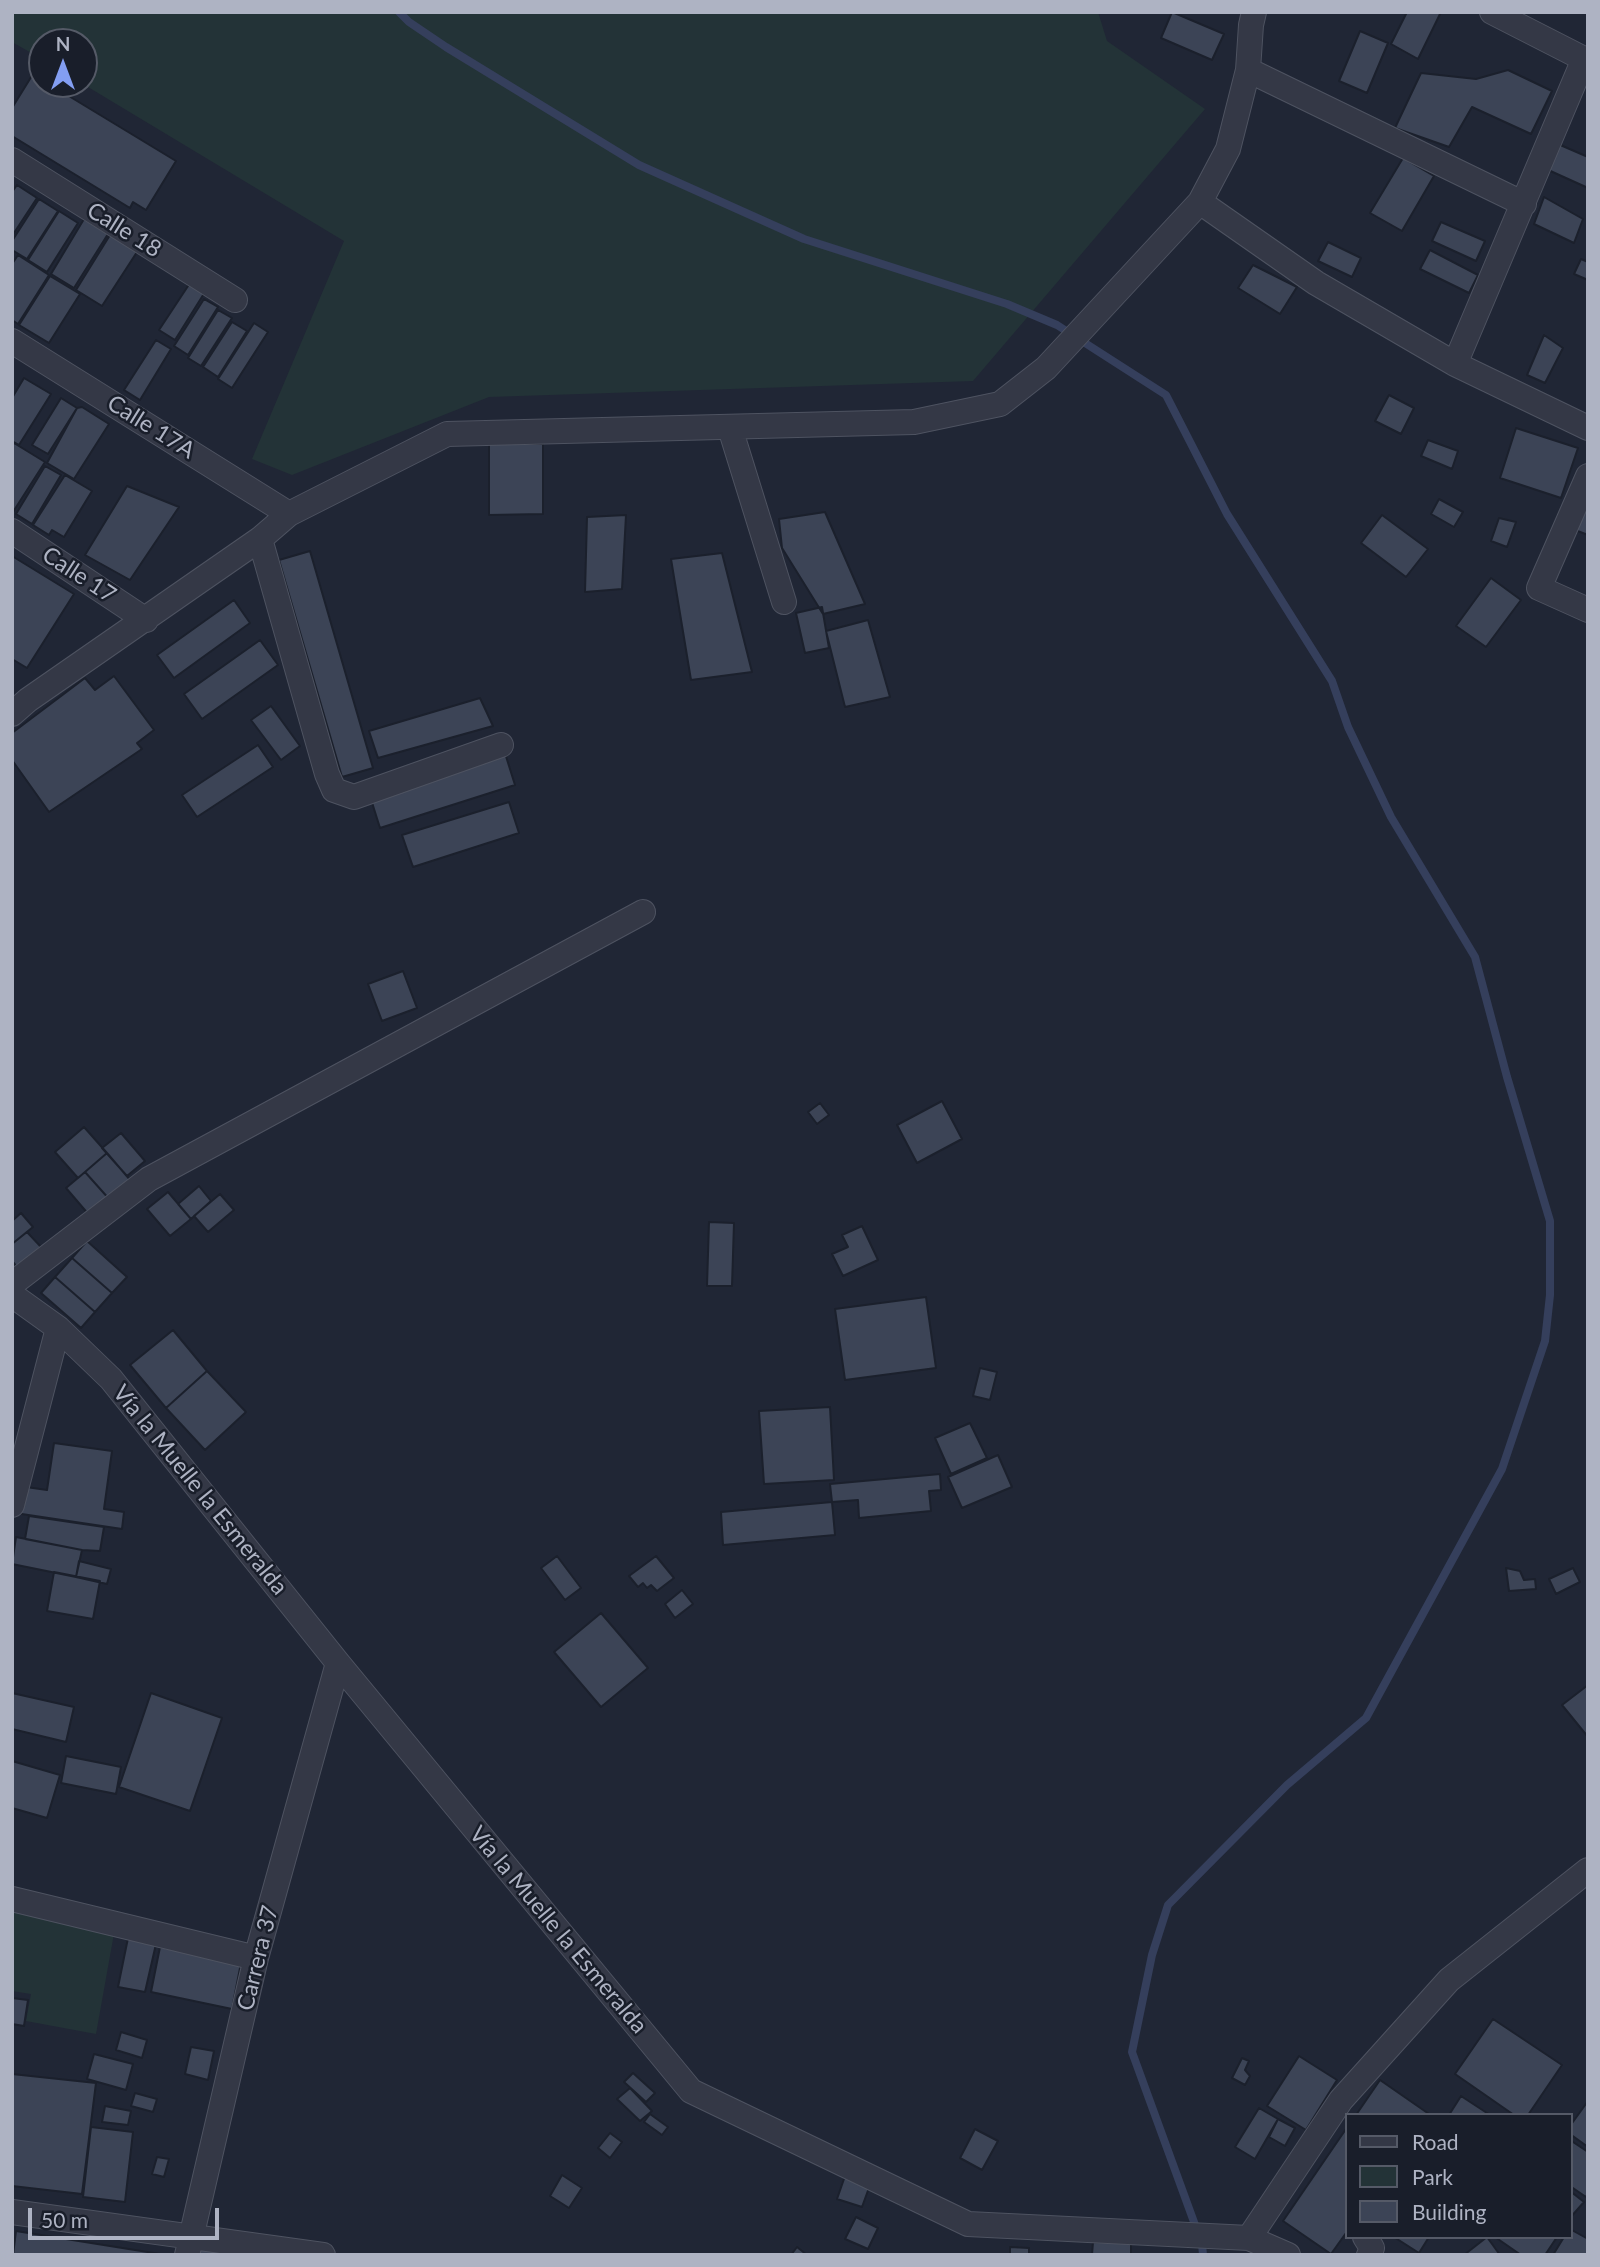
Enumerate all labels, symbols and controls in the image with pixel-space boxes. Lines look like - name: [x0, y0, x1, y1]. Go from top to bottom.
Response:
- north arrow: [28, 28, 98, 98]
- text: N: [56, 32, 70, 55]
- street label: Calle 18: [82, 196, 166, 264]
- street label: Calle 17A: [102, 389, 200, 465]
- street label: Calle 17: [37, 541, 121, 609]
- street label: Vía la Muelle la Esmeralda: [107, 1380, 293, 1600]
- street label: Vía la Muelle la Esmeralda: [463, 1821, 653, 2039]
- street label: Carrera 37: [232, 1903, 284, 2013]
- legend: [1344, 2113, 1572, 2239]
- text: Road: [1412, 2129, 1459, 2154]
- text: Park: [1412, 2164, 1453, 2189]
- scale bar: [32, 2194, 222, 2238]
- text: Building: [1412, 2199, 1487, 2224]
- text: 50 m: [41, 2207, 88, 2232]

